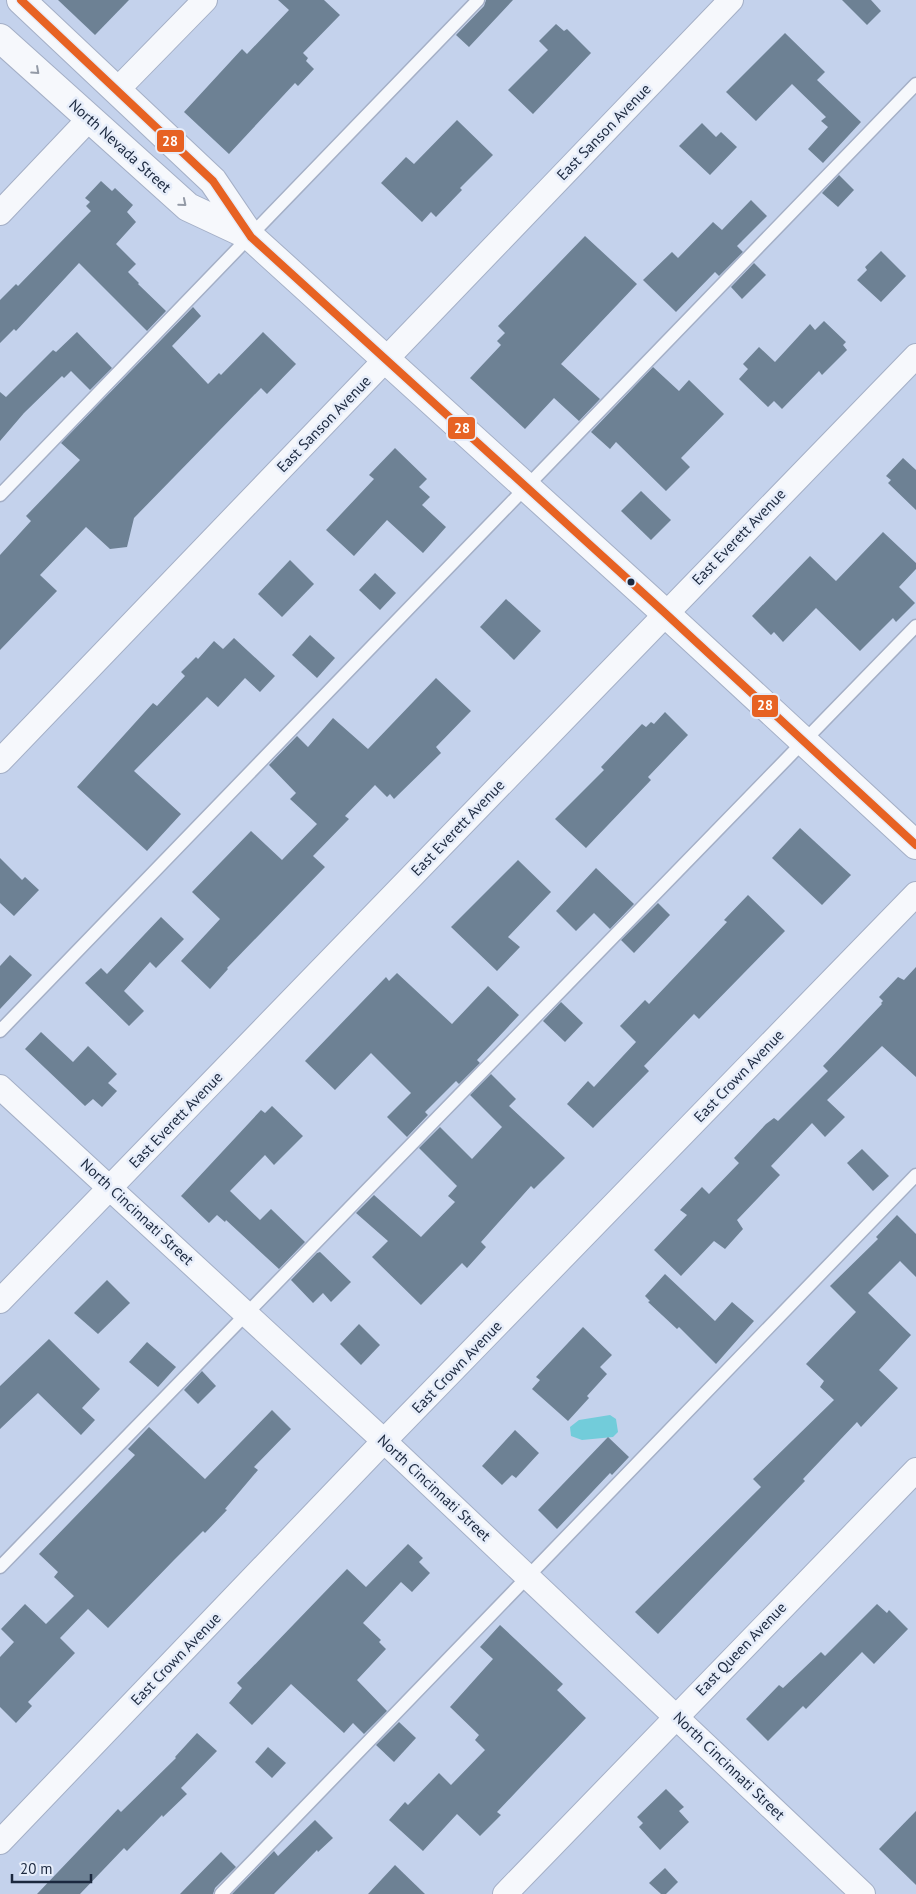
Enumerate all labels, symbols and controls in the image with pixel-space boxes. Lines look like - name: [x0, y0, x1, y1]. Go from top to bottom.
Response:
- one-way arrow: [31, 65, 40, 74]
- street label: East Sanson Avenue: [553, 79, 655, 184]
- street label: North Nevada Street: [65, 95, 175, 196]
- line badge: 28: [156, 129, 185, 153]
- text: 28: [162, 132, 178, 150]
- one-way arrow: [178, 197, 187, 206]
- street label: East Sanson Avenue: [273, 371, 375, 476]
- line badge: 28: [447, 416, 476, 440]
- text: 28: [454, 419, 470, 437]
- street label: East Everett Avenue: [688, 484, 790, 589]
- unlabelled marker: [626, 577, 636, 587]
- line badge: 28: [751, 694, 779, 718]
- text: 28: [757, 696, 773, 714]
- street label: East Everett Avenue: [407, 775, 509, 880]
- street label: East Crown Avenue: [690, 1025, 788, 1126]
- street label: East Everett Avenue: [125, 1067, 227, 1172]
- street label: North Cincinnati Street: [77, 1154, 198, 1269]
- street label: East Crown Avenue: [408, 1316, 506, 1417]
- street label: North Cincinnati Street: [374, 1430, 495, 1545]
- street label: East Queen Avenue: [691, 1598, 790, 1699]
- street label: East Crown Avenue: [127, 1608, 225, 1709]
- street label: North Cincinnati Street: [670, 1707, 789, 1824]
- scale bar: [12, 1852, 91, 1884]
- text: 20 m: [20, 1859, 53, 1878]

